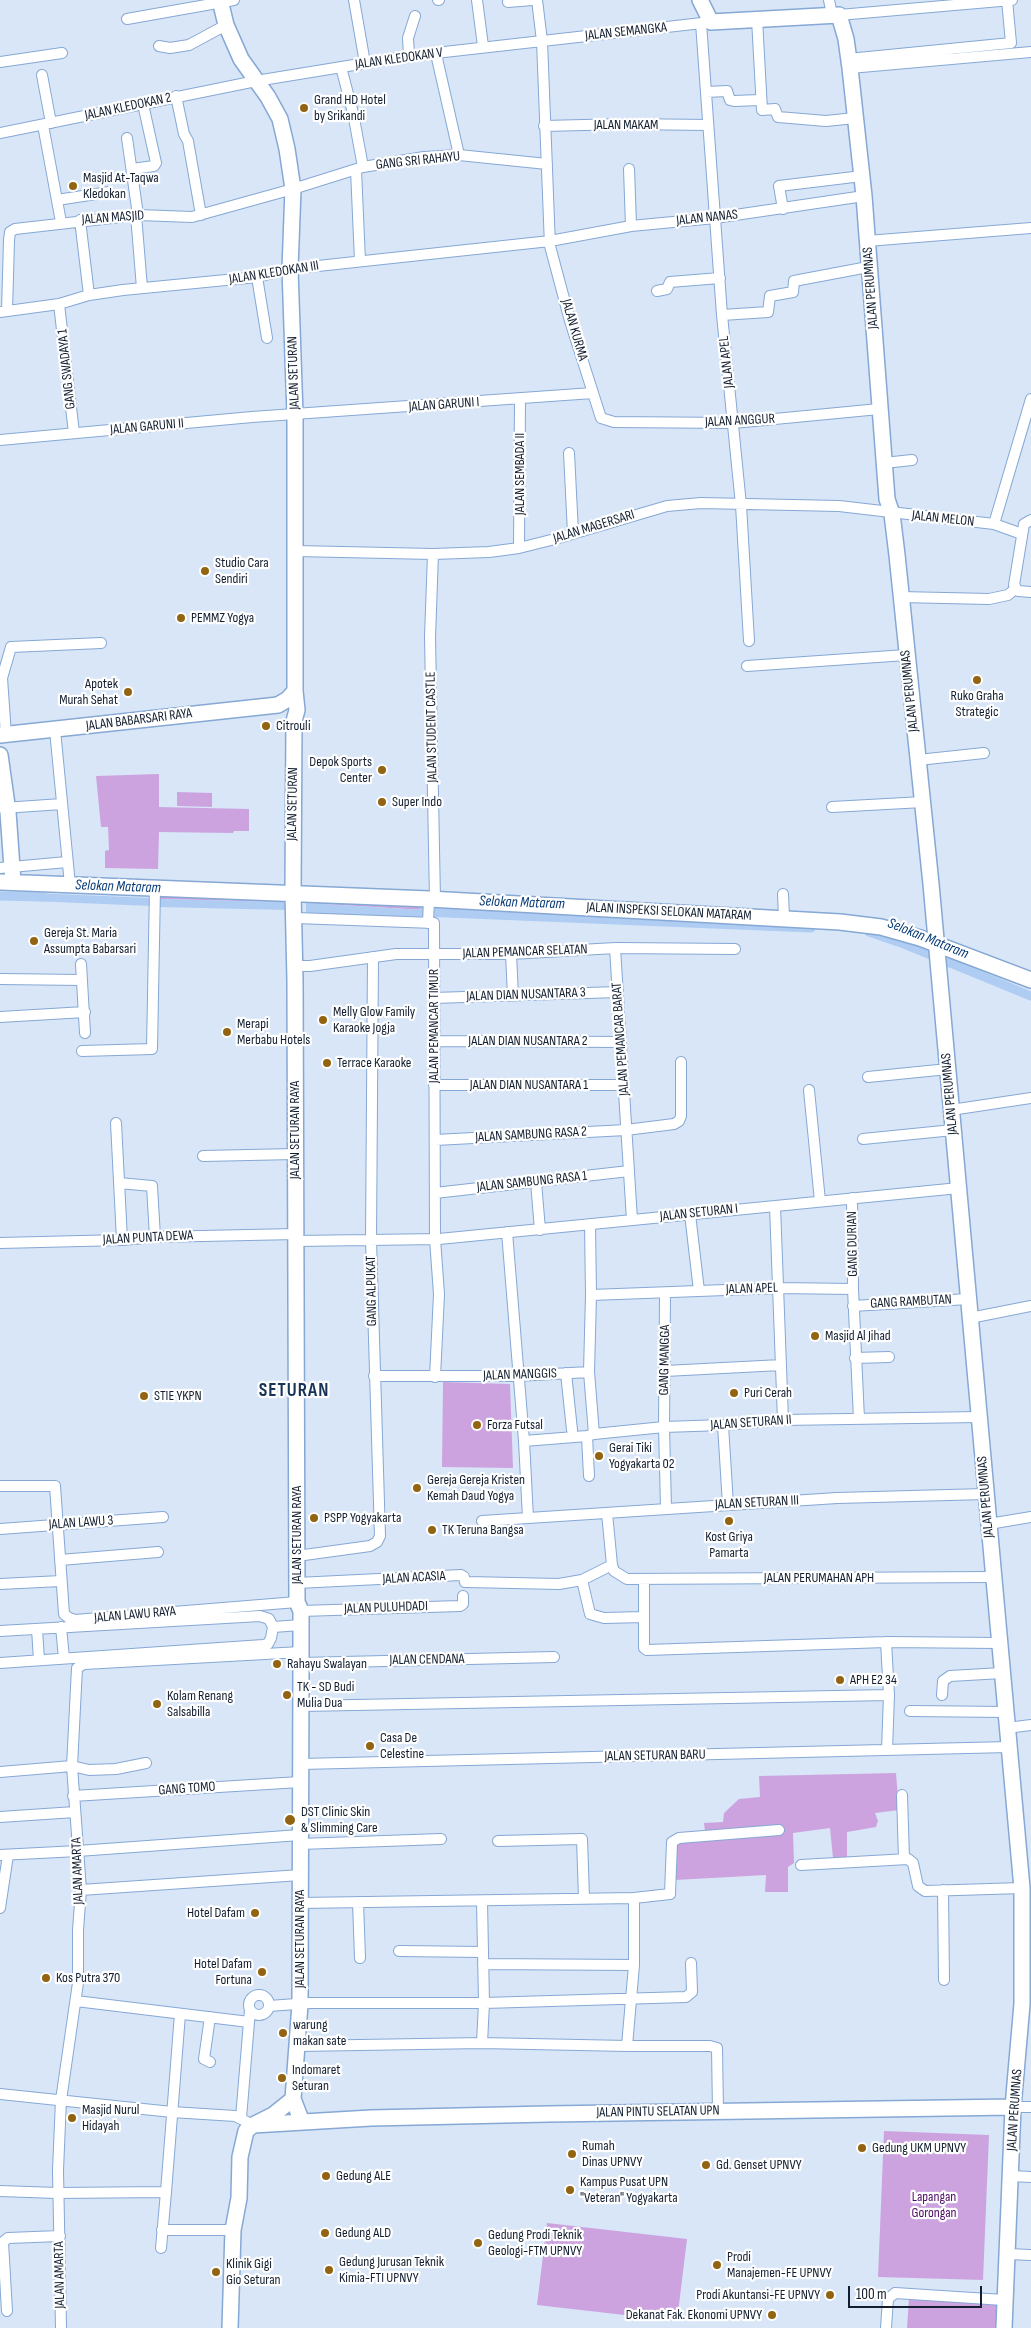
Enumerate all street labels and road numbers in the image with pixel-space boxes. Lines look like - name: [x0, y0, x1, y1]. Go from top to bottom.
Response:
- street label: JALAN SEMANGKA: [584, 19, 668, 45]
- street label: JALAN KLEDOKAN V: [354, 45, 444, 73]
- street label: JALAN KLEDOKAN 2: [83, 90, 173, 124]
- street label: JALAN MAKAM: [594, 117, 658, 133]
- street label: GANG SRI RAHAYU: [375, 148, 461, 174]
- street label: JALAN NANAS: [675, 206, 739, 230]
- street label: JALAN MASJID: [81, 207, 145, 229]
- street label: JALAN PERUMNAS: [860, 247, 882, 329]
- street label: JALAN KLEDOKAN III: [228, 258, 320, 288]
- street label: JALAN KURMA: [557, 297, 591, 363]
- street label: GANG SWADAYA 1: [54, 328, 80, 410]
- street label: JALAN APEL: [716, 335, 738, 389]
- street label: JALAN SETURAN: [284, 336, 304, 410]
- street label: JALAN GARUNI I: [408, 394, 480, 416]
- street label: JALAN ANGGUR: [705, 411, 775, 431]
- street label: JALAN GARUNI II: [110, 415, 184, 439]
- street label: JALAN SEMBADA II: [512, 433, 528, 515]
- street label: JALAN MAGERSARI: [551, 507, 637, 547]
- street label: JALAN MELON: [911, 507, 975, 531]
- street label: JALAN PERUMNAS: [897, 649, 923, 733]
- street label: JALAN STUDENT CASTLE: [423, 671, 441, 783]
- street label: JALAN BABARSARI RAYA: [85, 705, 193, 735]
- street label: JALAN SETURAN: [284, 767, 302, 841]
- street label: JALAN INSPEKSI SELOKAN MATARAM: [586, 899, 752, 925]
- street label: JALAN PEMANCAR SELATAN: [462, 941, 588, 963]
- street label: JALAN PEMANCAR TIMUR: [426, 969, 442, 1083]
- street label: JALAN PEMANCAR BARAT: [609, 982, 633, 1096]
- street label: JALAN DIAN NUSANTARA 3: [466, 985, 586, 1005]
- street label: JALAN DIAN NUSANTARA 2: [468, 1033, 588, 1049]
- street label: JALAN PERUMNAS: [938, 1052, 962, 1136]
- street label: JALAN DIAN NUSANTARA 1: [470, 1077, 588, 1093]
- street label: JALAN SETURAN RAYA: [287, 1081, 303, 1179]
- street label: JALAN SAMBUNG RASA 2: [475, 1124, 587, 1146]
- street label: JALAN SAMBUNG RASA 1: [476, 1168, 588, 1196]
- street label: JALAN SETURAN I: [659, 1201, 739, 1225]
- street label: GANG DURIAN: [844, 1211, 862, 1277]
- street label: JALAN PUNTA DEWA: [102, 1227, 194, 1249]
- street label: GANG ALPUKAT: [363, 1255, 381, 1327]
- street label: JALAN APEL: [726, 1280, 778, 1298]
- street label: GANG RAMBUTAN: [870, 1291, 952, 1313]
- street label: GANG MANGGA: [656, 1324, 674, 1396]
- street label: JALAN MANGGIS: [483, 1365, 557, 1385]
- street label: JALAN SETURAN II: [710, 1412, 792, 1434]
- street label: JALAN PERUMNAS: [974, 1455, 998, 1539]
- street label: JALAN SETURAN RAYA: [289, 1486, 305, 1584]
- street label: JALAN SETURAN III: [715, 1492, 799, 1514]
- street label: JALAN LAWU 3: [48, 1512, 114, 1534]
- street label: JALAN ACASIA: [382, 1568, 446, 1588]
- street label: JALAN PERUMAHAN APH: [764, 1570, 874, 1586]
- street label: JALAN PULUHDADI: [344, 1598, 428, 1618]
- street label: JALAN LAWU RAYA: [94, 1603, 176, 1627]
- street label: JALAN CENDANA: [389, 1651, 465, 1669]
- street label: JALAN SETURAN BARU: [604, 1747, 706, 1765]
- street label: GANG TOMO: [158, 1779, 216, 1799]
- street label: JALAN AMARTA: [68, 1837, 88, 1905]
- street label: JALAN SETURAN RAYA: [292, 1890, 308, 1988]
- street label: JALAN PERUMNAS: [1004, 2069, 1026, 2151]
- street label: JALAN PINTU SELATAN UPN: [596, 2103, 720, 2121]
- street label: JALAN AMARTA: [51, 2241, 69, 2309]

